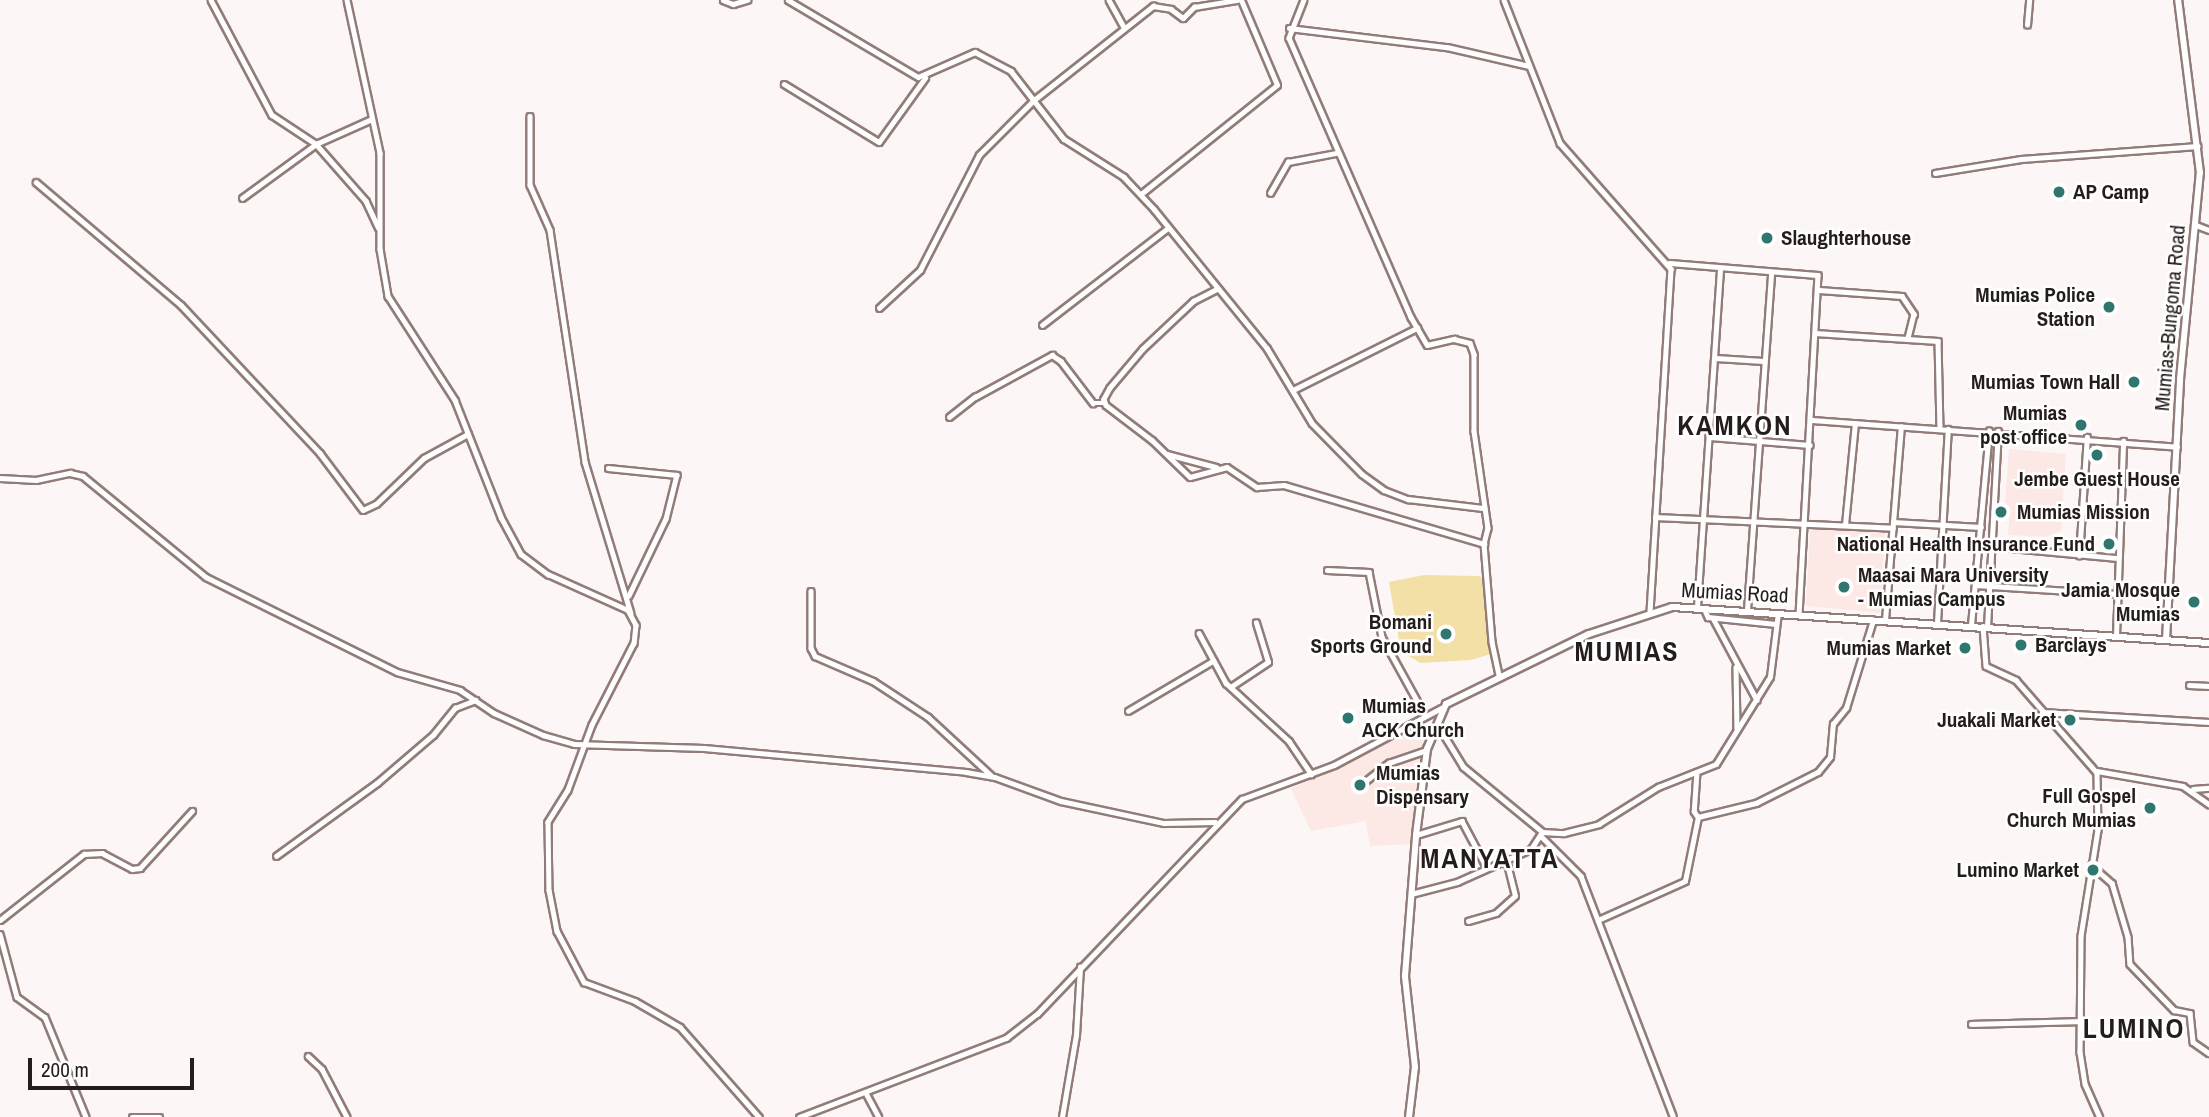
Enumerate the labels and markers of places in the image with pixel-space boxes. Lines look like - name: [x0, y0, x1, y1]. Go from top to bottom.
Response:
- place label: AP Camp: [2073, 179, 2150, 205]
- marker: AP Camp: [2051, 184, 2067, 200]
- place label: Slaughterhouse: [1781, 225, 1911, 251]
- marker: Slaughterhouse: [1759, 230, 1775, 246]
- place label: Mumias Police Station: [1975, 282, 2095, 332]
- marker: Mumias Police Station: [2101, 299, 2117, 315]
- place label: Mumias Town Hall: [1971, 369, 2120, 395]
- marker: Mumias Town Hall: [2126, 374, 2142, 390]
- place label: Mumias post office: [1980, 400, 2067, 450]
- marker: Mumias post office: [2073, 417, 2089, 433]
- marker: Jembe Guest House: [2089, 447, 2105, 463]
- place label: Jembe Guest House: [2014, 466, 2180, 492]
- place label: Mumias Mission: [2017, 499, 2150, 525]
- marker: Mumias Mission: [1991, 502, 2011, 522]
- place label: National Health Insurance Fund: [1837, 531, 2095, 557]
- marker: National Health Insurance Fund: [2101, 536, 2117, 552]
- place label: Maasai Mara University - Mumias Campus: [1858, 562, 2048, 612]
- place label: Jamia Mosque Mumias: [2061, 577, 2180, 627]
- marker: Maasai Mara University - Mumias Campus: [1836, 579, 1852, 595]
- marker: Jamia Mosque Mumias: [2186, 594, 2202, 610]
- place label: Bomani Sports Ground: [1310, 609, 1432, 659]
- marker: Bomani Sports Ground: [1438, 626, 1454, 642]
- place label: Barclays: [2035, 632, 2107, 658]
- place label: Mumias Market: [1827, 635, 1951, 661]
- marker: Barclays: [2013, 637, 2029, 653]
- marker: Mumias Market: [1957, 640, 1973, 656]
- place label: Mumias ACK Church: [1362, 693, 1464, 743]
- place label: Juakali Market: [1937, 707, 2056, 733]
- marker: Mumias ACK Church: [1340, 710, 1356, 726]
- marker: Juakali Market: [2062, 712, 2078, 728]
- place label: Mumias Dispensary: [1376, 760, 1469, 810]
- marker: Mumias Dispensary: [1350, 775, 1370, 795]
- place label: Full Gospel Church Mumias: [2007, 783, 2136, 833]
- marker: Full Gospel Church Mumias: [2142, 800, 2158, 816]
- place label: Lumino Market: [1957, 857, 2079, 883]
- marker: Lumino Market: [2085, 862, 2101, 878]

